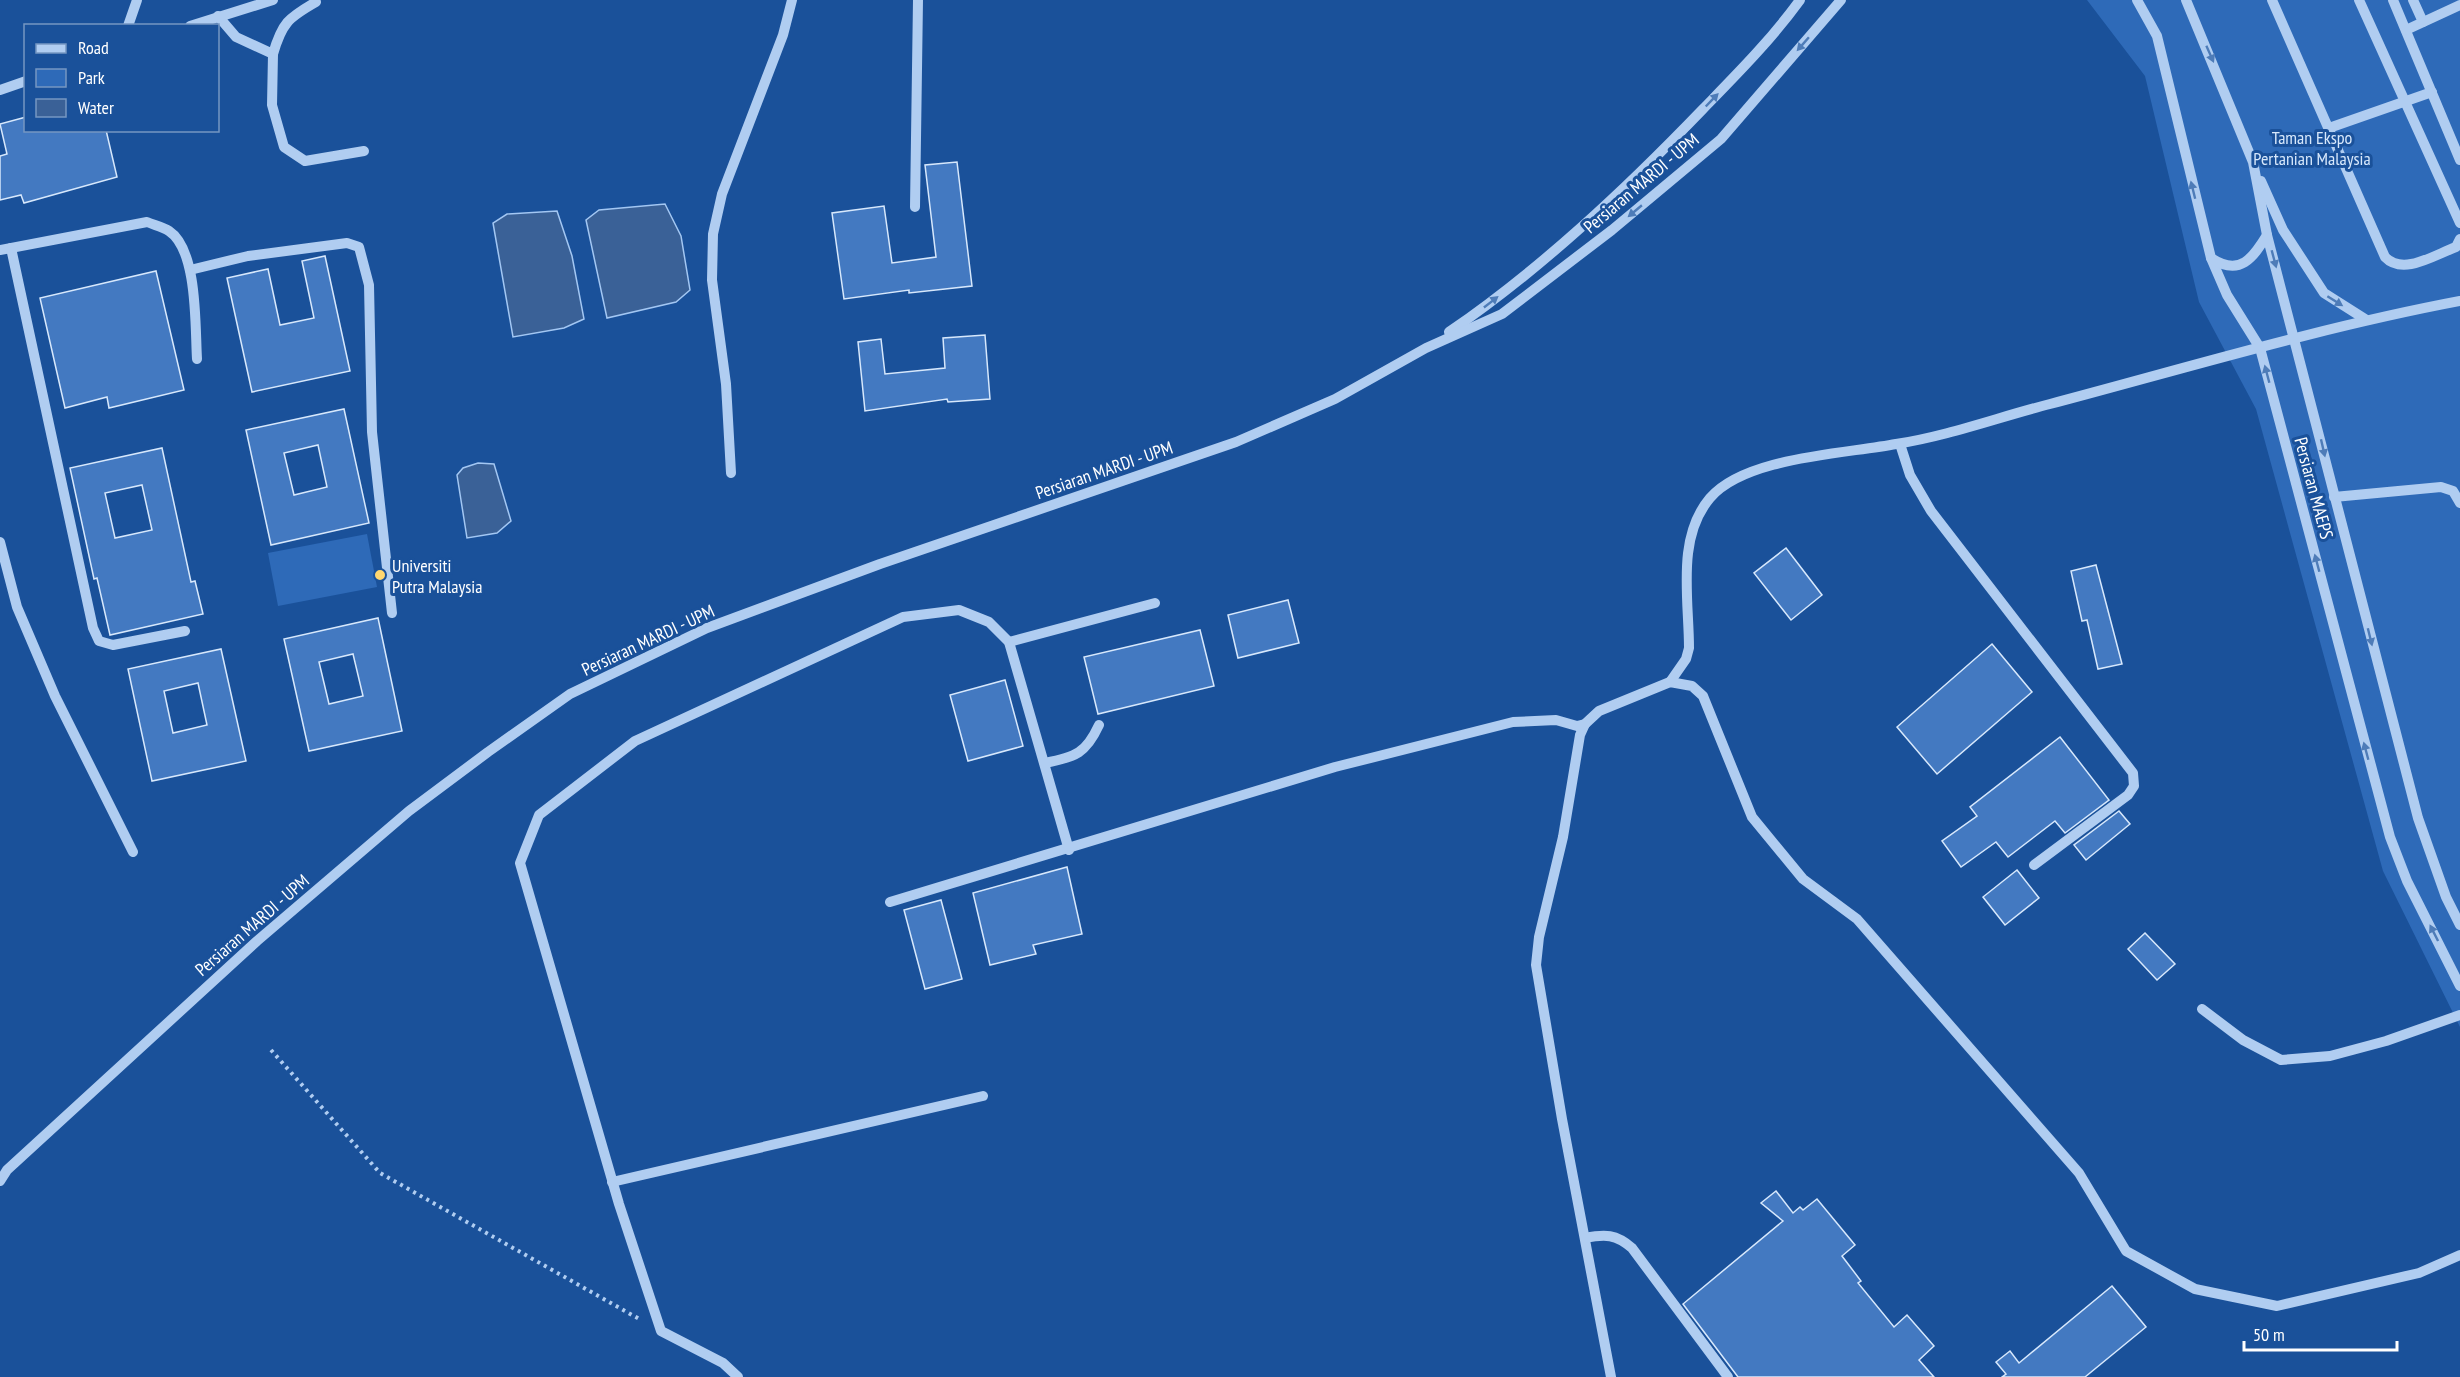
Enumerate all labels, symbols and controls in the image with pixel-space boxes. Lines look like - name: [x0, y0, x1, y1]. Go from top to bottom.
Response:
- legend: [24, 24, 219, 132]
- text: Road: [78, 36, 109, 59]
- one-way arrow: [1797, 36, 1810, 51]
- one-way arrow: [2205, 45, 2214, 62]
- text: Park: [78, 66, 105, 89]
- one-way arrow: [1705, 92, 1719, 107]
- text: Water: [78, 96, 114, 119]
- park label: Taman Ekspo Pertanian Malaysia: [2253, 126, 2371, 170]
- street label: Persiaran MARDI - UPM: [1579, 128, 1703, 238]
- one-way arrow: [2187, 181, 2197, 199]
- one-way arrow: [1627, 204, 1643, 217]
- one-way arrow: [2269, 250, 2279, 268]
- one-way arrow: [2327, 295, 2343, 306]
- one-way arrow: [1484, 297, 1499, 309]
- one-way arrow: [2261, 365, 2271, 383]
- street label: Persiaran MAEPS: [2289, 435, 2339, 542]
- street label: Persiaran MARDI - UPM: [1032, 436, 1176, 504]
- one-way arrow: [2318, 439, 2328, 457]
- one-way arrow: [2312, 553, 2321, 571]
- place label: Universiti Putra Malaysia: [392, 554, 482, 598]
- marker: Universiti Putra Malaysia: [373, 568, 387, 582]
- street label: Persiaran MARDI - UPM: [578, 599, 718, 681]
- one-way arrow: [2366, 628, 2375, 646]
- one-way arrow: [2361, 742, 2371, 760]
- street label: Persiaran MARDI - UPM: [190, 869, 314, 981]
- one-way arrow: [2429, 925, 2438, 942]
- scale bar: [2244, 1314, 2397, 1352]
- text: 50 m: [2253, 1323, 2285, 1346]

